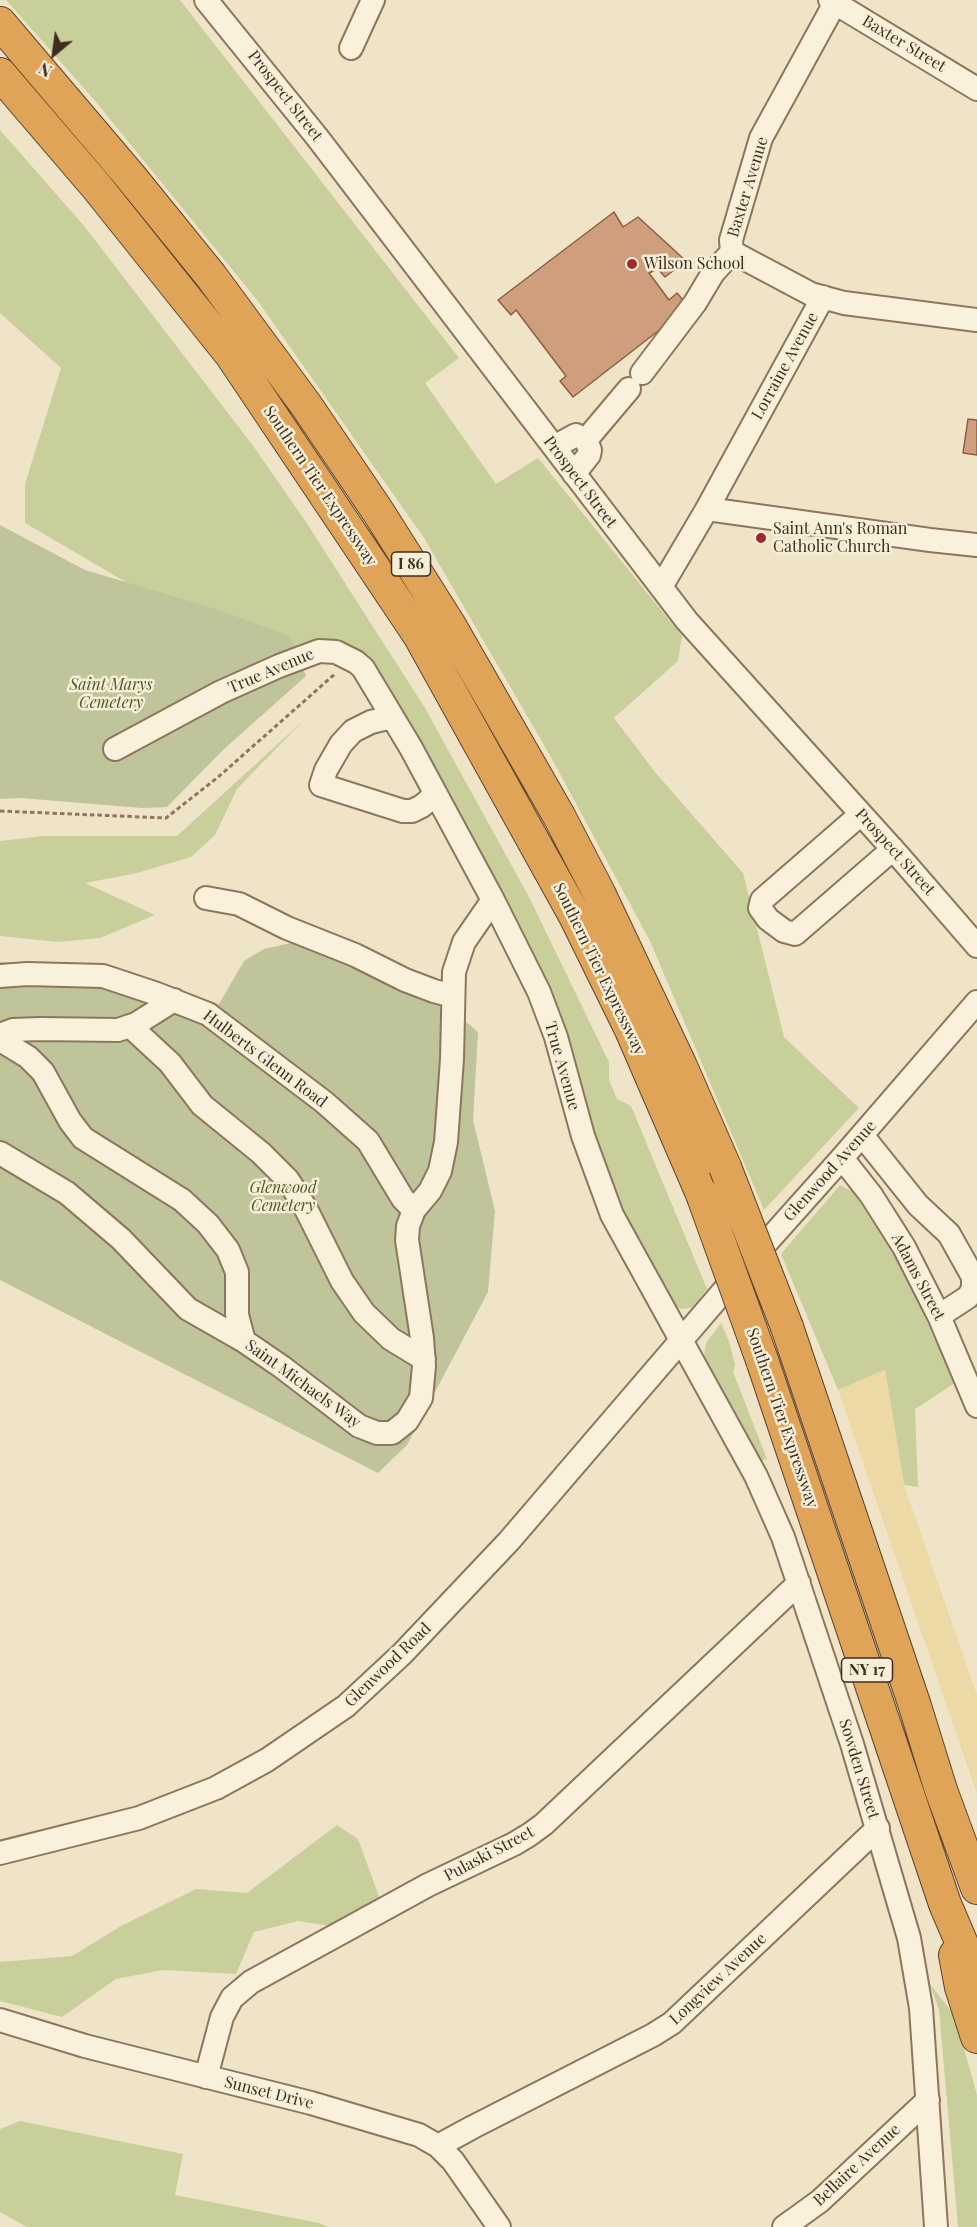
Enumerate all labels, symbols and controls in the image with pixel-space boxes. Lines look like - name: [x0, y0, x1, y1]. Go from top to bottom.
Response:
- street label: Baxter Street: [859, 12, 949, 76]
- north arrow: [24, 24, 84, 84]
- street label: Prospect Street: [244, 47, 326, 145]
- text: N: [35, 58, 55, 82]
- street label: Baxter Avenue: [724, 135, 772, 239]
- place label: Wilson School: [644, 254, 745, 274]
- marker: Wilson School: [625, 257, 639, 271]
- street label: Lorraine Avenue: [748, 309, 822, 423]
- street label: Southern Tier Expressway: [259, 402, 381, 570]
- street label: Prospect Street: [539, 432, 621, 532]
- place label: Saint Ann's Roman Catholic Church: [773, 519, 907, 557]
- marker: Saint Ann's Roman Catholic Church: [754, 531, 768, 545]
- road number: I 86: [392, 552, 430, 576]
- street label: True Avenue: [225, 644, 317, 698]
- park label: Saint Marys Cemetery: [69, 675, 153, 713]
- street label: Prospect Street: [851, 805, 939, 899]
- street label: Southern Tier Expressway: [549, 880, 649, 1058]
- street label: Hulberts Glenn Road: [199, 1006, 331, 1112]
- street label: True Avenue: [540, 1020, 584, 1112]
- street label: Glenwood Avenue: [780, 1117, 880, 1225]
- park label: Glenwood Cemetery: [249, 1178, 317, 1216]
- street label: Adams Street: [887, 1230, 949, 1324]
- street label: Southern Tier Expressway: [742, 1325, 822, 1511]
- street label: Saint Michaels Way: [242, 1336, 364, 1432]
- street label: Glenwood Road: [341, 1619, 435, 1711]
- road number: NY 17: [842, 1658, 892, 1682]
- street label: Sowden Street: [835, 1717, 883, 1821]
- street label: Pulaski Street: [441, 1822, 537, 1886]
- street label: Longview Avenue: [666, 1929, 770, 2029]
- street label: Sunset Drive: [222, 2073, 316, 2113]
- street label: Bellaire Avenue: [810, 2120, 904, 2210]

